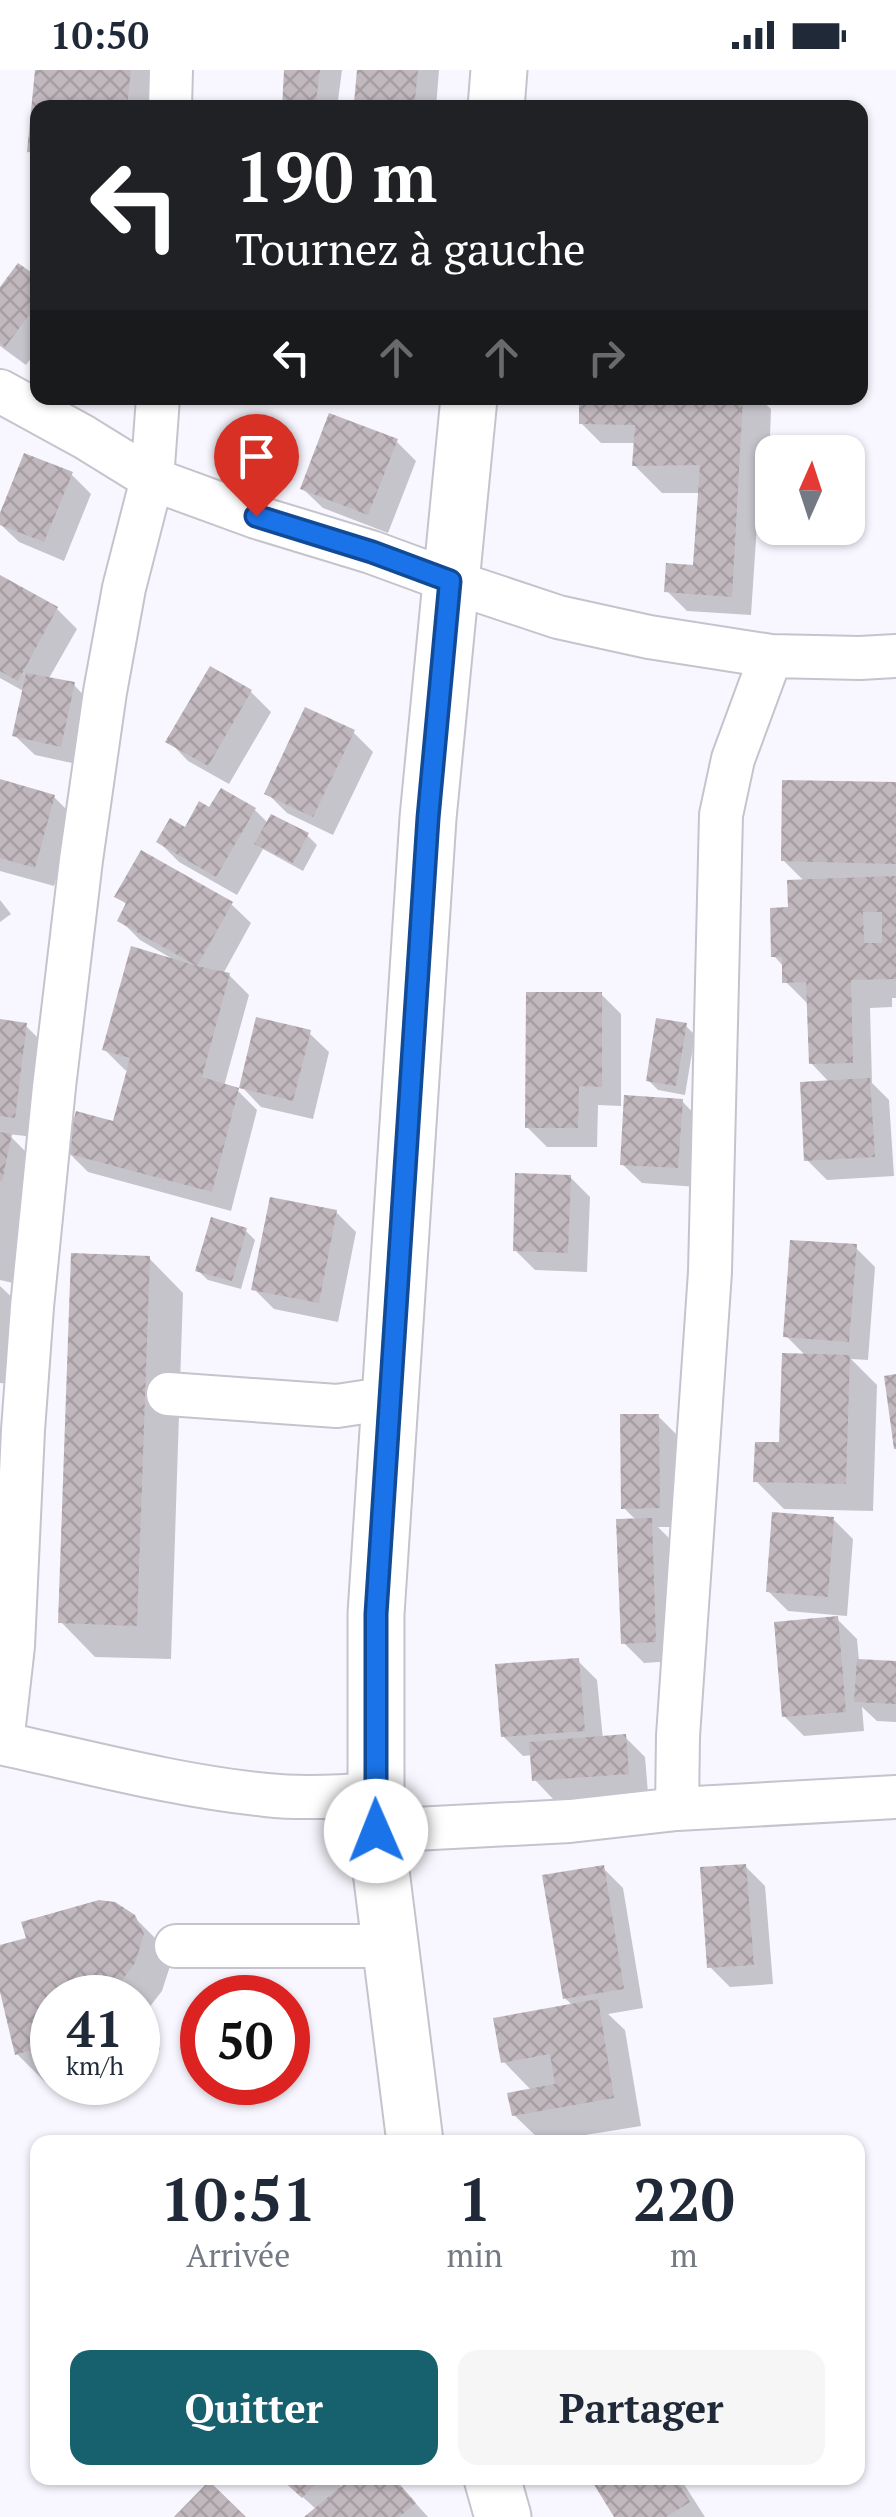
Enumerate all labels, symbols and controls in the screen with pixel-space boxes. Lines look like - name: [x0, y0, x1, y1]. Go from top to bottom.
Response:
- text: 10:50: [50, 10, 149, 60]
- text: 190 m: [235, 129, 437, 222]
- icon: left: [70, 140, 200, 270]
- text: Tournez à gauche: [235, 218, 586, 278]
- icon: left: [264, 330, 319, 385]
- icon: ahead: [369, 330, 424, 385]
- icon: ahead: [474, 330, 529, 385]
- icon: right: [579, 330, 634, 385]
- pin: [214, 414, 299, 517]
- icon: arrive: [229, 429, 284, 484]
- north arrow: [755, 435, 865, 545]
- map controls: [755, 435, 865, 545]
- position arrow: [324, 1779, 428, 1883]
- speed limit sign: 50: [180, 1975, 310, 2105]
- text: 41: [67, 1995, 123, 2061]
- text: km/h: [66, 2049, 124, 2082]
- text: 10:51: [160, 2159, 316, 2238]
- text: 1: [458, 2159, 492, 2238]
- text: 220: [633, 2159, 735, 2238]
- text: Arrivée: [186, 2234, 290, 2276]
- text: min: [447, 2234, 503, 2276]
- text: m: [670, 2234, 698, 2276]
- button: Quitter: [70, 2350, 438, 2465]
- button: Partager: [458, 2350, 825, 2465]

